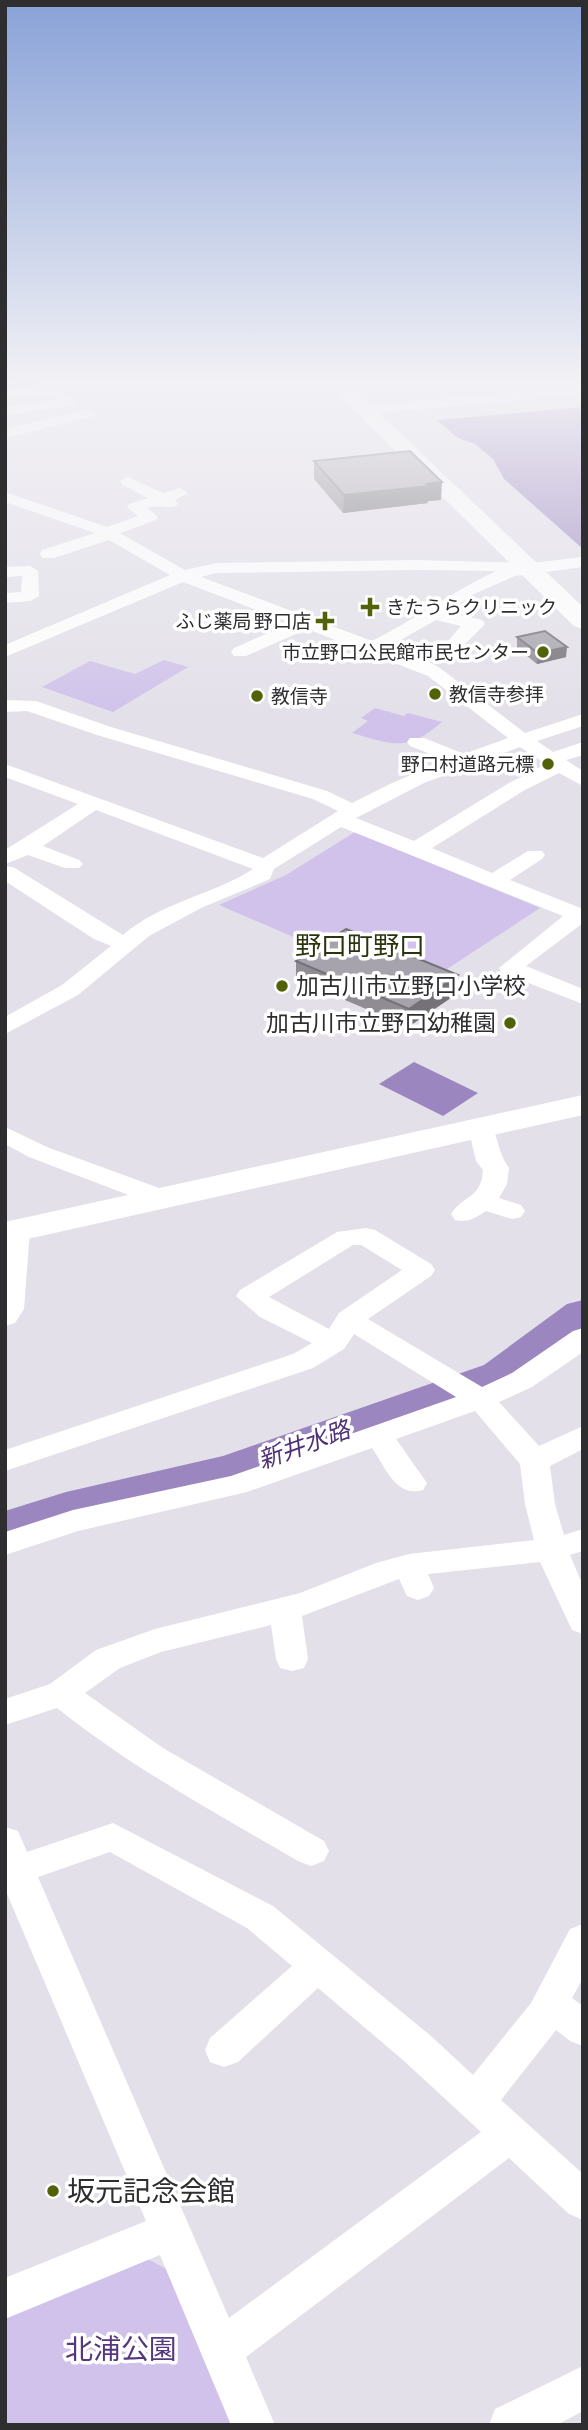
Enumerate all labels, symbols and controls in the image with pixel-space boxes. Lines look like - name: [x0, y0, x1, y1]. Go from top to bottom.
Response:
- place label: きたうらクリニック: [386, 596, 557, 618]
- marker: きたうらクリニック: [360, 597, 380, 617]
- place label: ふじ薬局 野口店: [175, 610, 311, 632]
- marker: ふじ薬局 野口店: [317, 613, 333, 629]
- place label: 市立野口公民館市民センター: [282, 641, 529, 663]
- marker: 市立野口公民館市民センター: [535, 644, 551, 660]
- place label: 教信寺参拝: [449, 683, 544, 705]
- place label: 教信寺: [271, 685, 328, 707]
- marker: 教信寺参拝: [427, 686, 443, 702]
- marker: 教信寺: [249, 688, 265, 704]
- place label: 野口村道路元標: [401, 753, 534, 775]
- marker: 野口村道路元標: [540, 756, 556, 772]
- district label: 野口町野口: [295, 931, 425, 961]
- place label: 加古川市立野口小学校: [296, 973, 526, 999]
- marker: 加古川市立野口小学校: [274, 978, 290, 994]
- place label: 加古川市立野口幼稚園: [266, 1010, 496, 1036]
- marker: 加古川市立野口幼稚園: [502, 1015, 518, 1031]
- water label: 新井水路: [254, 1415, 355, 1474]
- place label: 坂元記念会館: [67, 2175, 235, 2207]
- marker: 坂元記念会館: [45, 2183, 61, 2199]
- park label: 北浦公園: [65, 2333, 177, 2365]

